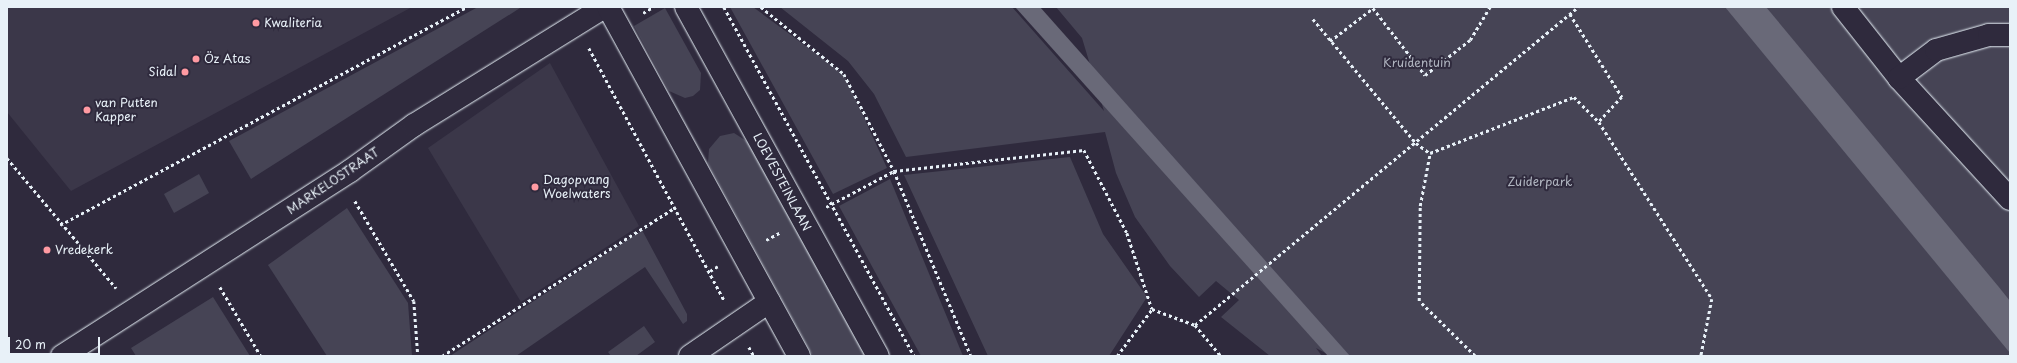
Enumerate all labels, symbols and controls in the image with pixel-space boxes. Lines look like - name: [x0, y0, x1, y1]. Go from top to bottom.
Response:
- place label: Kwaliteria: [264, 16, 322, 30]
- marker: Kwaliteria: [251, 18, 261, 28]
- place label: Öz Atas: [204, 52, 250, 66]
- marker: Öz Atas: [191, 54, 201, 64]
- park label: Kruidentuin: [1383, 56, 1451, 70]
- place label: Sidal: [149, 65, 177, 79]
- marker: Sidal: [180, 67, 190, 77]
- place label: van Putten Kapper: [95, 96, 157, 124]
- marker: van Putten Kapper: [82, 105, 92, 115]
- street label: LOEVESTEINLAAN: [750, 131, 814, 233]
- street label: MARKELOSTRAAT: [284, 145, 382, 217]
- place label: Dagopvang Woelwaters: [543, 173, 611, 201]
- park label: Zuiderpark: [1508, 175, 1572, 189]
- marker: Dagopvang Woelwaters: [530, 182, 540, 192]
- place label: Vredekerk: [55, 243, 113, 257]
- marker: Vredekerk: [42, 245, 52, 255]
- scale bar: [10, 329, 102, 355]
- text: 20 m: [15, 335, 46, 353]

